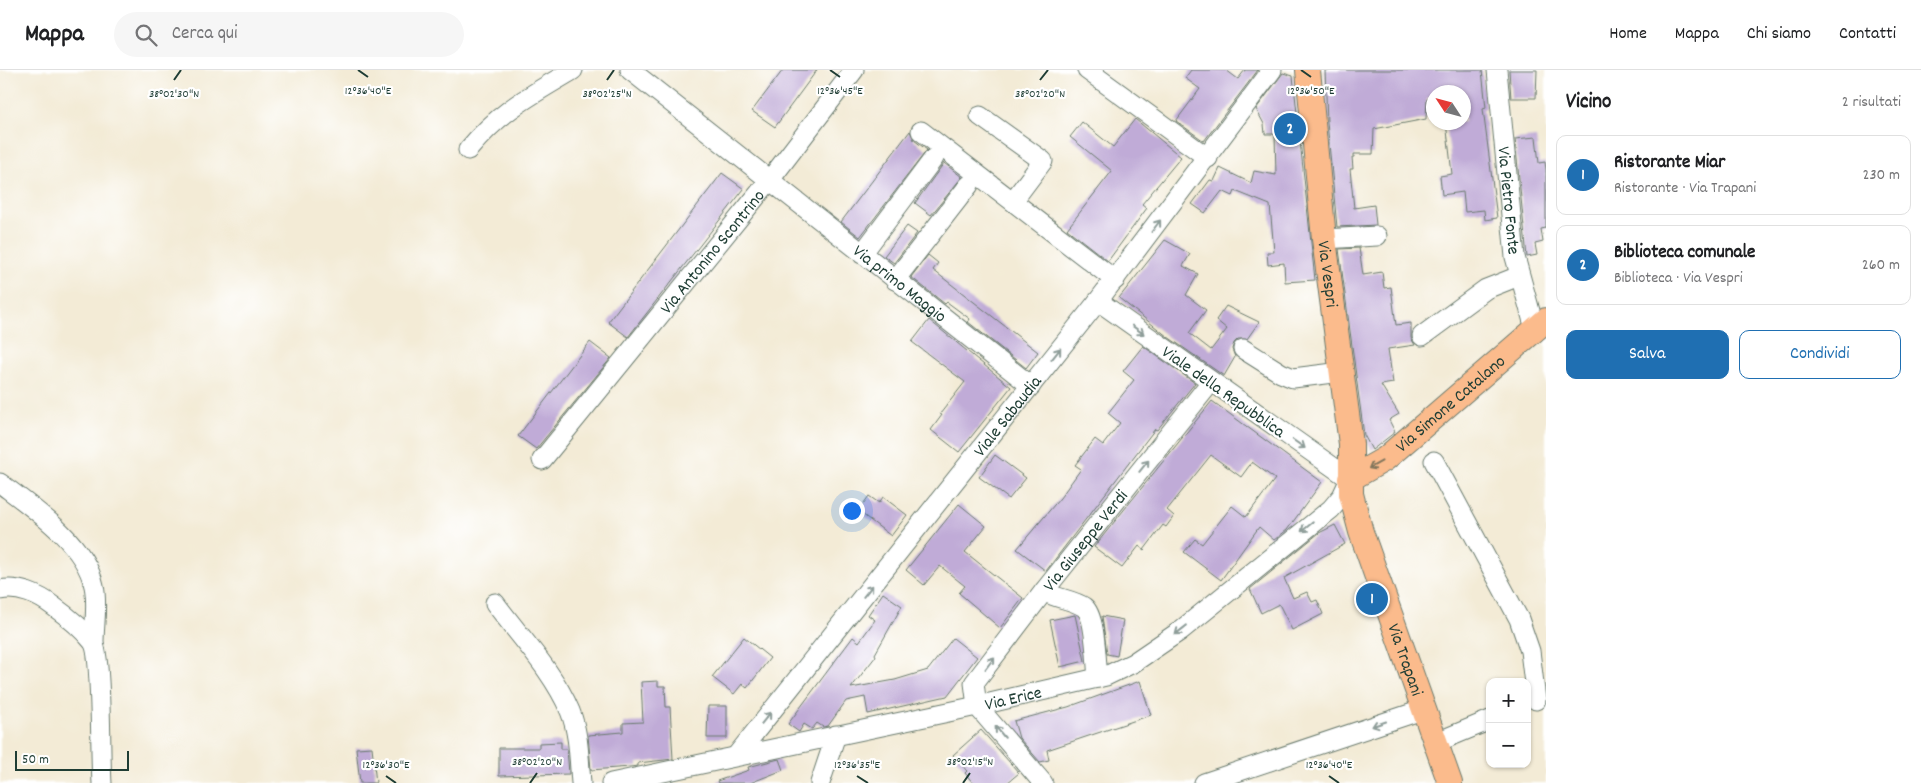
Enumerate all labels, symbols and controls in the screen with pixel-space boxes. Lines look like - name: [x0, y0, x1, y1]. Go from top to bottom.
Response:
- search box: [114, 12, 464, 57]
- text: Mappa: [25, 18, 84, 52]
- icon: search: [132, 21, 160, 49]
- text: Cerca qui: [172, 21, 238, 48]
- text: Home: [1609, 22, 1647, 47]
- text: Mappa: [1675, 22, 1719, 47]
- text: Chi siamo: [1747, 22, 1811, 47]
- text: Contatti: [1839, 22, 1896, 47]
- text: 12°36'40"E: [345, 83, 392, 100]
- text: 12°36'45"E: [817, 83, 863, 100]
- text: 12°36'50"E: [1287, 83, 1335, 100]
- north arrow: [1426, 85, 1471, 130]
- text: 38°02'30"N: [149, 86, 199, 103]
- text: 38°02'25"N: [582, 86, 632, 103]
- text: 38°02'20"N: [1015, 86, 1065, 103]
- text: Vicino: [1566, 88, 1611, 118]
- text: 2 risultati: [1842, 91, 1901, 114]
- pin: 2: [1274, 110, 1306, 148]
- street label: Via Pietro Fonte: [1489, 145, 1525, 256]
- text: Ristorante Miar: [1614, 150, 1725, 177]
- text: 1: [1581, 164, 1585, 187]
- text: 230 m: [1863, 164, 1900, 187]
- text: Ristorante · Via Trapani: [1614, 177, 1756, 200]
- street label: Via Antonino Scontrino: [655, 185, 772, 321]
- one-way arrow: [1150, 220, 1161, 233]
- street label: Via Vespri: [1309, 239, 1343, 309]
- street label: Via primo Maggio: [846, 240, 951, 330]
- text: Biblioteca comunale: [1614, 240, 1755, 267]
- text: 2: [1580, 254, 1587, 277]
- text: 260 m: [1862, 254, 1900, 277]
- text: Biblioteca · Via Vespri: [1614, 267, 1743, 290]
- one-way arrow: [1131, 324, 1144, 335]
- button: Salva: [1566, 330, 1729, 379]
- button: Condividi: [1739, 330, 1901, 379]
- street label: Viale della Repubblica: [1156, 341, 1290, 445]
- one-way arrow: [1050, 348, 1061, 361]
- street label: Via Simone Catalano: [1391, 350, 1512, 459]
- street label: Viale Sabaudia: [969, 371, 1049, 463]
- one-way arrow: [1292, 439, 1306, 449]
- one-way arrow: [1138, 460, 1149, 473]
- one-way arrow: [1369, 460, 1383, 470]
- street label: Via Giuseppe Verdi: [1038, 485, 1135, 598]
- your location: [839, 498, 865, 524]
- one-way arrow: [1300, 521, 1313, 532]
- pin: 1: [1356, 580, 1388, 618]
- one-way arrow: [862, 585, 873, 598]
- street label: Via Trapani: [1379, 621, 1428, 700]
- one-way arrow: [1174, 625, 1188, 635]
- one-way arrow: [984, 656, 995, 669]
- map controls: [1486, 678, 1531, 768]
- button: +: [1486, 678, 1531, 723]
- street label: Via Erice: [983, 681, 1045, 719]
- one-way arrow: [761, 712, 772, 725]
- one-way arrow: [1372, 720, 1387, 729]
- button: −: [1486, 723, 1531, 768]
- one-way arrow: [994, 726, 1006, 739]
- scale bar: [15, 748, 129, 771]
- text: 50 m: [22, 750, 49, 770]
- text: 38°02'20"N: [512, 754, 562, 771]
- text: 38°02'15"N: [947, 754, 993, 771]
- text: 12°36'30"E: [363, 757, 410, 774]
- text: 12°36'35"E: [834, 757, 880, 774]
- text: 12°36'40"E: [1306, 757, 1353, 774]

